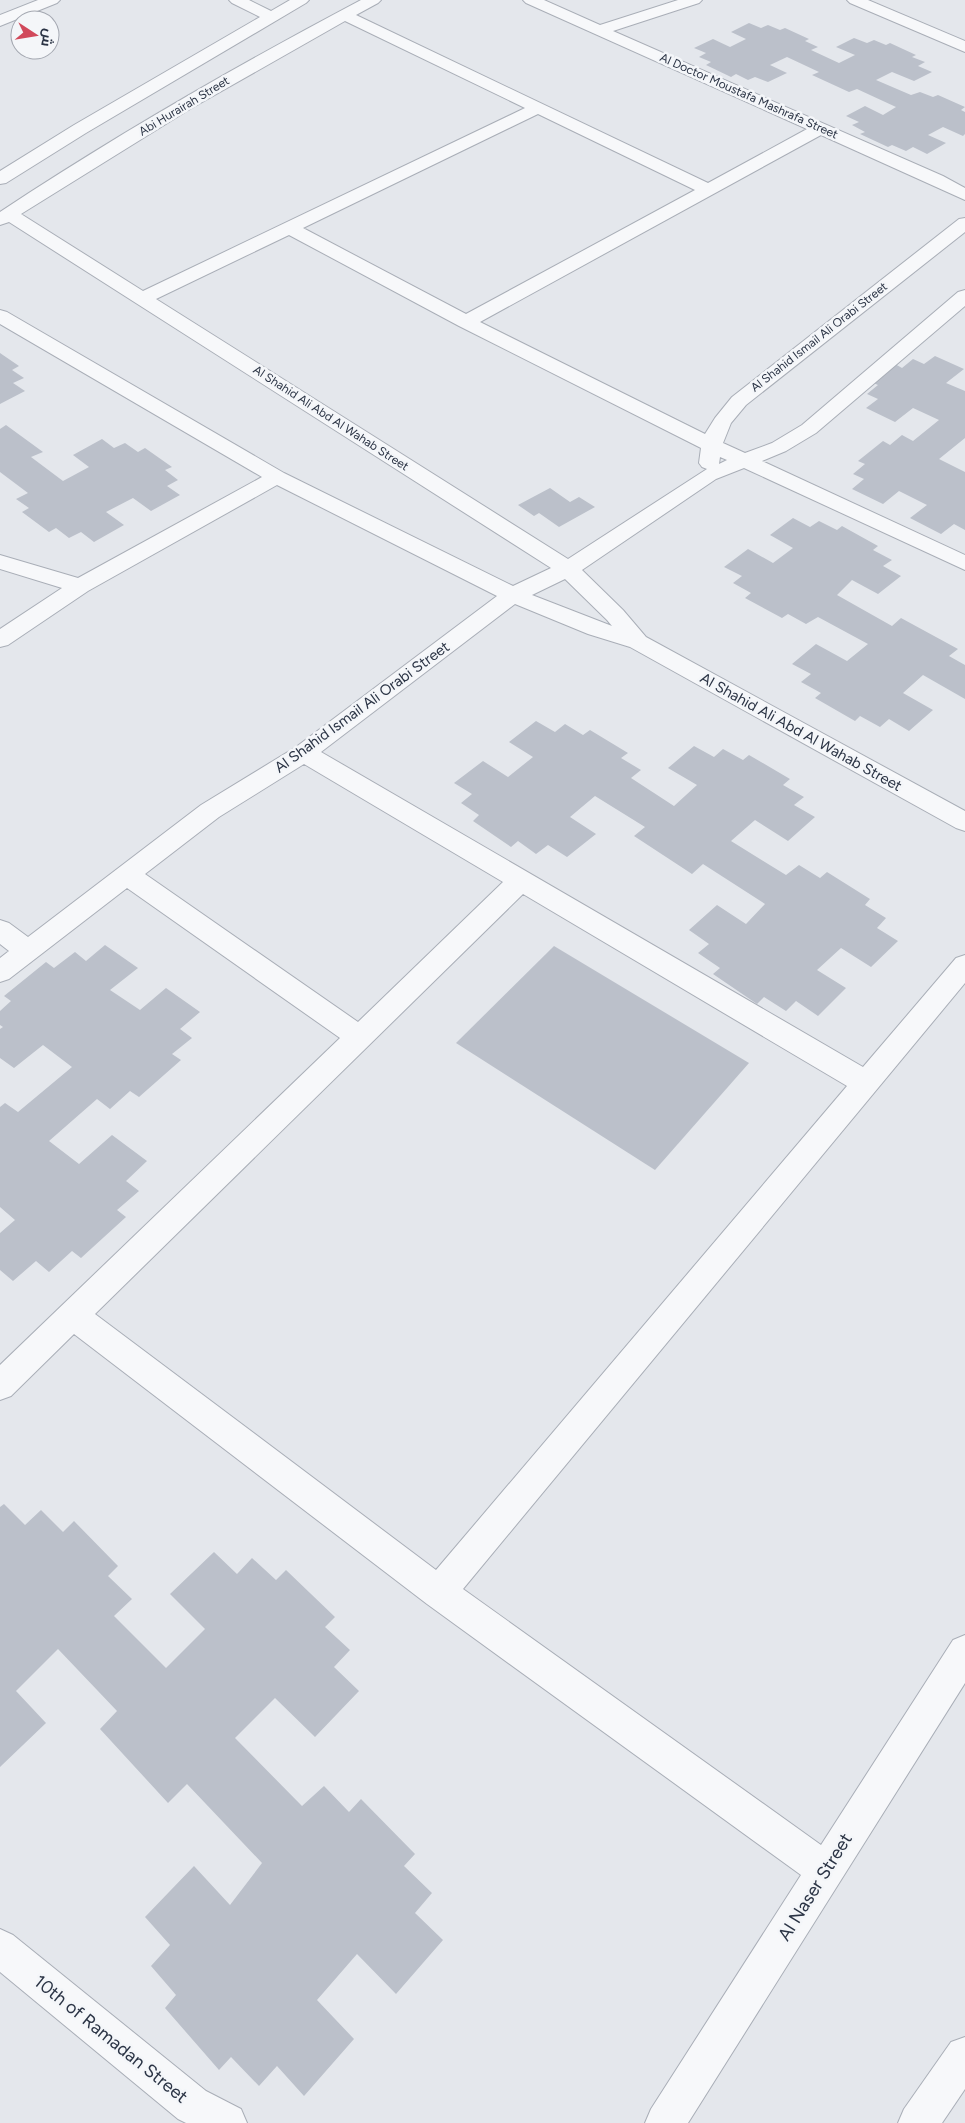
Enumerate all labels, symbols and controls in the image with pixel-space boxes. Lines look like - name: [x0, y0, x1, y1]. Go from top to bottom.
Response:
- north arrow: [10, 10, 60, 60]
- text: ش: [37, 27, 57, 48]
- street label: Al Doctor Moustafa Mashrafa Street: [658, 50, 841, 142]
- street label: Abi Hurairah Street: [136, 73, 232, 139]
- street label: Al Shahid Ismail Ali Orabi Street: [748, 279, 890, 395]
- street label: Al Shahid Ali Abd Al Wahab Street: [251, 362, 412, 474]
- street label: Al Shahid Ismail Ali Orabi Street: [271, 637, 453, 776]
- street label: Al Shahid Ali Abd Al Wahab Street: [697, 669, 905, 795]
- street label: Al Naser Street: [773, 1829, 857, 1945]
- street label: 10th of Ramadan Street: [30, 1970, 192, 2108]

